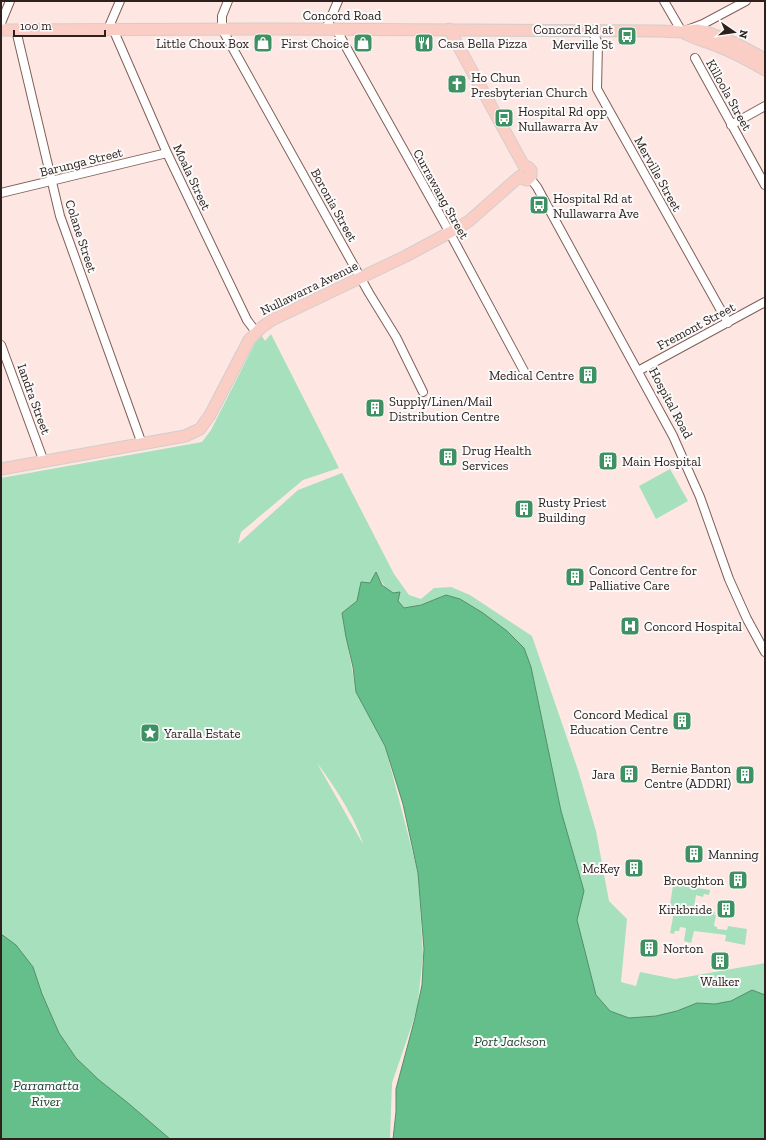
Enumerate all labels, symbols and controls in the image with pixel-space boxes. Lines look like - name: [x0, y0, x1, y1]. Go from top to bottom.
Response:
- street label: Concord Road: [303, 8, 381, 23]
- scale bar: [14, 12, 105, 38]
- north arrow: [714, 12, 754, 52]
- text: 100 m: [20, 19, 52, 33]
- place label: Concord Rd at Merville St: [533, 22, 613, 52]
- bus stop icon: Concord Rd at Merville St: [616, 25, 638, 47]
- text: N: [736, 29, 751, 40]
- shop icon: Little Choux Box: [252, 32, 274, 54]
- shop icon: First Choice: [352, 32, 374, 54]
- restaurant icon: Casa Bella Pizza: [413, 32, 435, 54]
- place label: Little Choux Box: [156, 36, 249, 51]
- place label: First Choice: [281, 36, 349, 51]
- place label: Casa Bella Pizza: [438, 36, 528, 51]
- street label: Killoola Street: [703, 57, 755, 133]
- place label: Ho Chun Presbyterian Church: [471, 70, 588, 100]
- church icon: Ho Chun Presbyterian Church: [446, 73, 468, 95]
- place label: Hospital Rd opp Nullawarra Av: [518, 104, 607, 134]
- bus stop icon: Hospital Rd opp Nullawarra Av: [493, 107, 515, 129]
- street label: Merville Street: [631, 134, 685, 214]
- street label: Moala Street: [170, 142, 214, 213]
- street label: Barunga Street: [38, 144, 124, 180]
- street label: Currawang Street: [410, 146, 472, 242]
- street label: Boronia Street: [308, 166, 360, 244]
- place label: Hospital Rd at Nullawarra Ave: [553, 191, 639, 221]
- bus stop icon: Hospital Rd at Nullawarra Ave: [528, 194, 550, 216]
- street label: Colane Street: [62, 198, 100, 274]
- street label: Nullawarra Avenue: [258, 258, 360, 318]
- street label: Fremont Street: [654, 299, 738, 353]
- street label: Iandra Street: [14, 362, 54, 436]
- building icon: Medical Centre: [577, 364, 599, 386]
- street label: Hospital Road: [646, 365, 696, 441]
- place label: Medical Centre: [489, 368, 574, 383]
- place label: Supply/Linen/Mail Distribution Centre: [389, 394, 500, 424]
- building icon: Supply/Linen/Mail Distribution Centre: [364, 397, 386, 419]
- place label: Drug Health Services: [462, 443, 532, 473]
- building icon: Drug Health Services: [437, 446, 459, 468]
- building icon: Main Hospital: [597, 450, 619, 472]
- place label: Main Hospital: [622, 454, 701, 469]
- place label: Rusty Priest Building: [538, 495, 606, 525]
- building icon: Rusty Priest Building: [513, 498, 535, 520]
- place label: Concord Centre for Palliative Care: [589, 563, 697, 593]
- building icon: Concord Centre for Palliative Care: [564, 566, 586, 588]
- hospital icon: Concord Hospital: [619, 615, 641, 637]
- place label: Concord Hospital: [644, 619, 743, 634]
- place label: Concord Medical Education Centre: [570, 707, 669, 737]
- building icon: Concord Medical Education Centre: [671, 710, 693, 732]
- place icon: Yaralla Estate: [139, 722, 161, 744]
- place label: Yaralla Estate: [163, 726, 241, 741]
- place label: Bernie Banton Centre (ADDRI): [644, 761, 732, 791]
- building icon: Jara: [618, 763, 640, 785]
- building icon: Bernie Banton Centre (ADDRI): [734, 764, 756, 786]
- place label: Jara: [591, 767, 616, 782]
- building icon: Manning: [683, 843, 705, 865]
- place label: Manning: [708, 847, 759, 862]
- building icon: McKey: [623, 857, 645, 879]
- place label: McKey: [582, 861, 620, 876]
- building icon: Broughton: [727, 869, 749, 891]
- place label: Broughton: [663, 873, 725, 888]
- building icon: Kirkbride: [715, 898, 737, 920]
- place label: Kirkbride: [659, 902, 712, 917]
- building icon: Norton: [638, 937, 660, 959]
- place label: Norton: [663, 941, 704, 956]
- building icon: Walker: [709, 950, 731, 972]
- place label: Walker: [700, 974, 740, 989]
- water label: Port Jackson: [474, 1033, 546, 1050]
- water label: Parramatta River: [13, 1077, 79, 1110]

